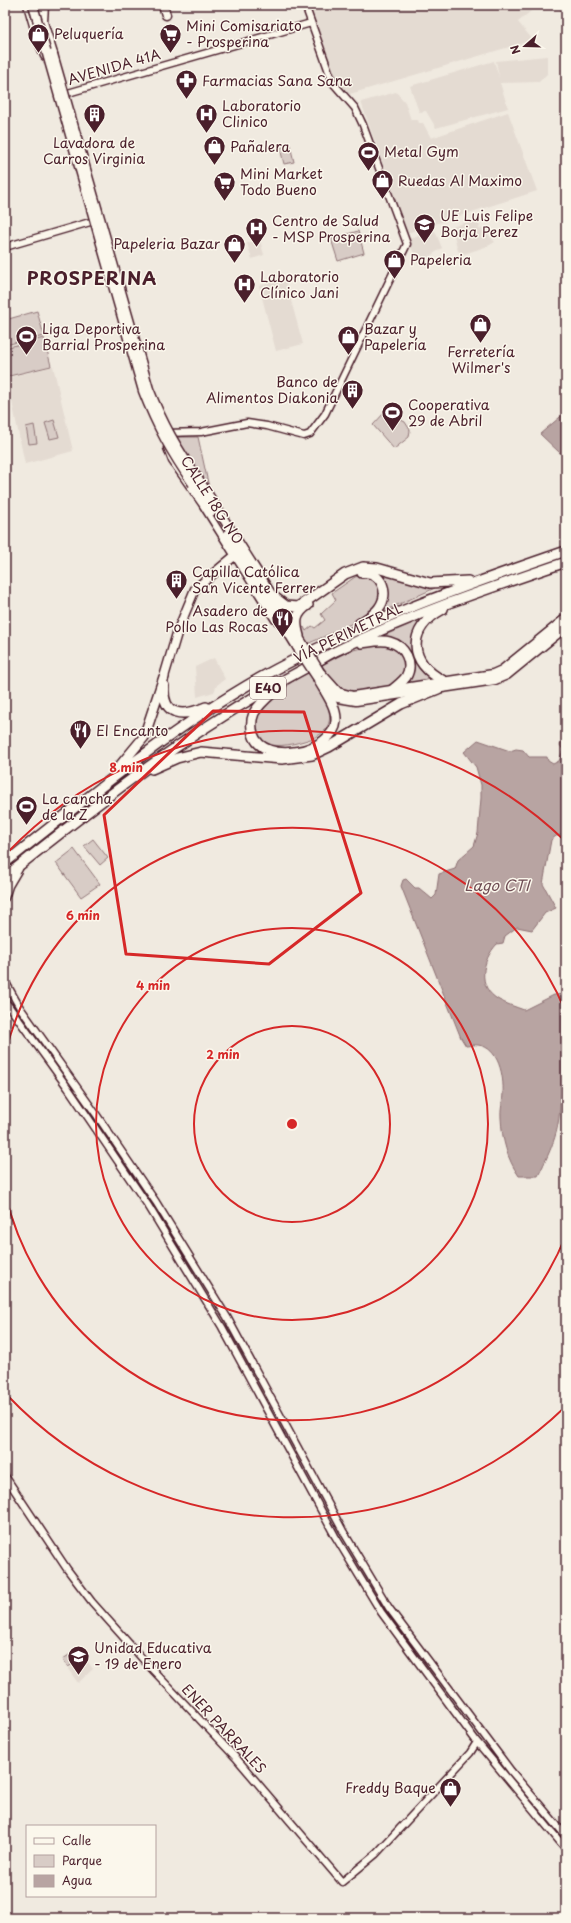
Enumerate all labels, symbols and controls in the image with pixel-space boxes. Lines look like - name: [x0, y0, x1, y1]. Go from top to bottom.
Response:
- place label: Mini Comisariato - Prosperina: [186, 15, 302, 52]
- shop icon: Peluquería: [26, 21, 52, 54]
- supermarket icon: Mini Comisariato - Prosperina: [158, 21, 184, 54]
- place label: Peluquería: [54, 23, 124, 44]
- north arrow: [505, 26, 545, 66]
- text: N: [506, 42, 525, 57]
- street label: AVENIDA 41A: [65, 43, 163, 90]
- pharmacy icon: Farmacias Sana Sana: [173, 68, 199, 101]
- place label: Farmacias Sana Sana: [202, 70, 352, 91]
- place label: Laboratorio Clinico: [222, 95, 301, 132]
- hospital icon: Laboratorio Clinico: [193, 101, 219, 134]
- building icon: Lavadora de Carros Virginia: [81, 102, 107, 135]
- place label: Lavadora de Carros Virginia: [43, 132, 145, 169]
- shop icon: Pañalera: [202, 134, 228, 167]
- place label: Pañalera: [230, 136, 290, 157]
- sports icon: Metal Gym: [356, 139, 382, 172]
- place label: Metal Gym: [384, 141, 459, 162]
- place label: Mini Market Todo Bueno: [240, 163, 323, 200]
- shop icon: Ruedas Al Maximo: [369, 168, 395, 201]
- supermarket icon: Mini Market Todo Bueno: [212, 169, 238, 202]
- place label: Ruedas Al Maximo: [398, 170, 522, 191]
- place label: UE Luis Felipe Borja Perez: [440, 205, 533, 242]
- place label: Centro de Salud - MSP Prosperina: [272, 210, 390, 247]
- school or university icon: UE Luis Felipe Borja Perez: [412, 211, 438, 244]
- hospital icon: Centro de Salud - MSP Prosperina: [243, 216, 269, 249]
- shop icon: Papeleria Bazar: [222, 231, 248, 264]
- place label: Papeleria Bazar: [113, 233, 221, 254]
- shop icon: Papeleria: [381, 247, 407, 280]
- place label: Papeleria: [410, 249, 472, 270]
- district label: PROSPERINA: [27, 264, 157, 291]
- place label: Laboratorio Clínico Jani: [260, 266, 339, 303]
- hospital icon: Laboratorio Clínico Jani: [232, 272, 258, 305]
- shop icon: Ferretería Wilmer's: [468, 311, 494, 344]
- place label: Liga Deportiva Barrial Prosperina: [42, 318, 165, 355]
- place label: Bazar y Papelería: [364, 318, 427, 355]
- sports icon: Liga Deportiva Barrial Prosperina: [14, 324, 40, 357]
- shop icon: Bazar y Papelería: [335, 324, 361, 357]
- place label: Ferretería Wilmer's: [447, 341, 515, 378]
- place label: Banco de Alimentos Diakonia: [206, 371, 338, 408]
- building icon: Banco de Alimentos Diakonia: [340, 377, 366, 410]
- place label: Cooperativa 29 de Abril: [408, 394, 490, 431]
- sports icon: Cooperativa 29 de Abril: [380, 400, 406, 433]
- street label: CALLE 18G NO: [176, 451, 249, 548]
- place label: Capilla Católica San Vicente Ferrer: [192, 561, 316, 598]
- building icon: Capilla Católica San Vicente Ferrer: [164, 567, 190, 600]
- street label: VÍA PERIMETRAL: [290, 597, 406, 668]
- place label: Asadero de Pollo Las Rocas: [165, 600, 268, 637]
- restaurant icon: Asadero de Pollo Las Rocas: [270, 606, 296, 639]
- road number: E40: [250, 677, 286, 699]
- restaurant icon: El Encanto: [68, 718, 94, 751]
- place label: El Encanto: [96, 720, 169, 741]
- text: 8 min: [109, 758, 143, 776]
- place label: La cancha de la Z: [42, 788, 113, 825]
- sports icon: La cancha de la Z: [14, 794, 40, 827]
- water label: Lago CTI: [464, 873, 532, 896]
- text: 6 min: [66, 906, 100, 924]
- text: 4 min: [136, 976, 170, 994]
- text: 2 min: [206, 1045, 240, 1063]
- centre of rings: [285, 1117, 299, 1131]
- place label: Unidad Educativa - 19 de Enero: [94, 1637, 212, 1674]
- school or university icon: Unidad Educativa - 19 de Enero: [66, 1643, 92, 1676]
- street label: ENER PARRALES: [177, 1679, 272, 1778]
- shop icon: Freddy Baque: [438, 1775, 464, 1808]
- place label: Freddy Baque: [345, 1777, 436, 1798]
- legend: [26, 1825, 156, 1897]
- text: Calle: [62, 1831, 92, 1849]
- text: Parque: [62, 1851, 102, 1869]
- text: Agua: [62, 1871, 93, 1889]

